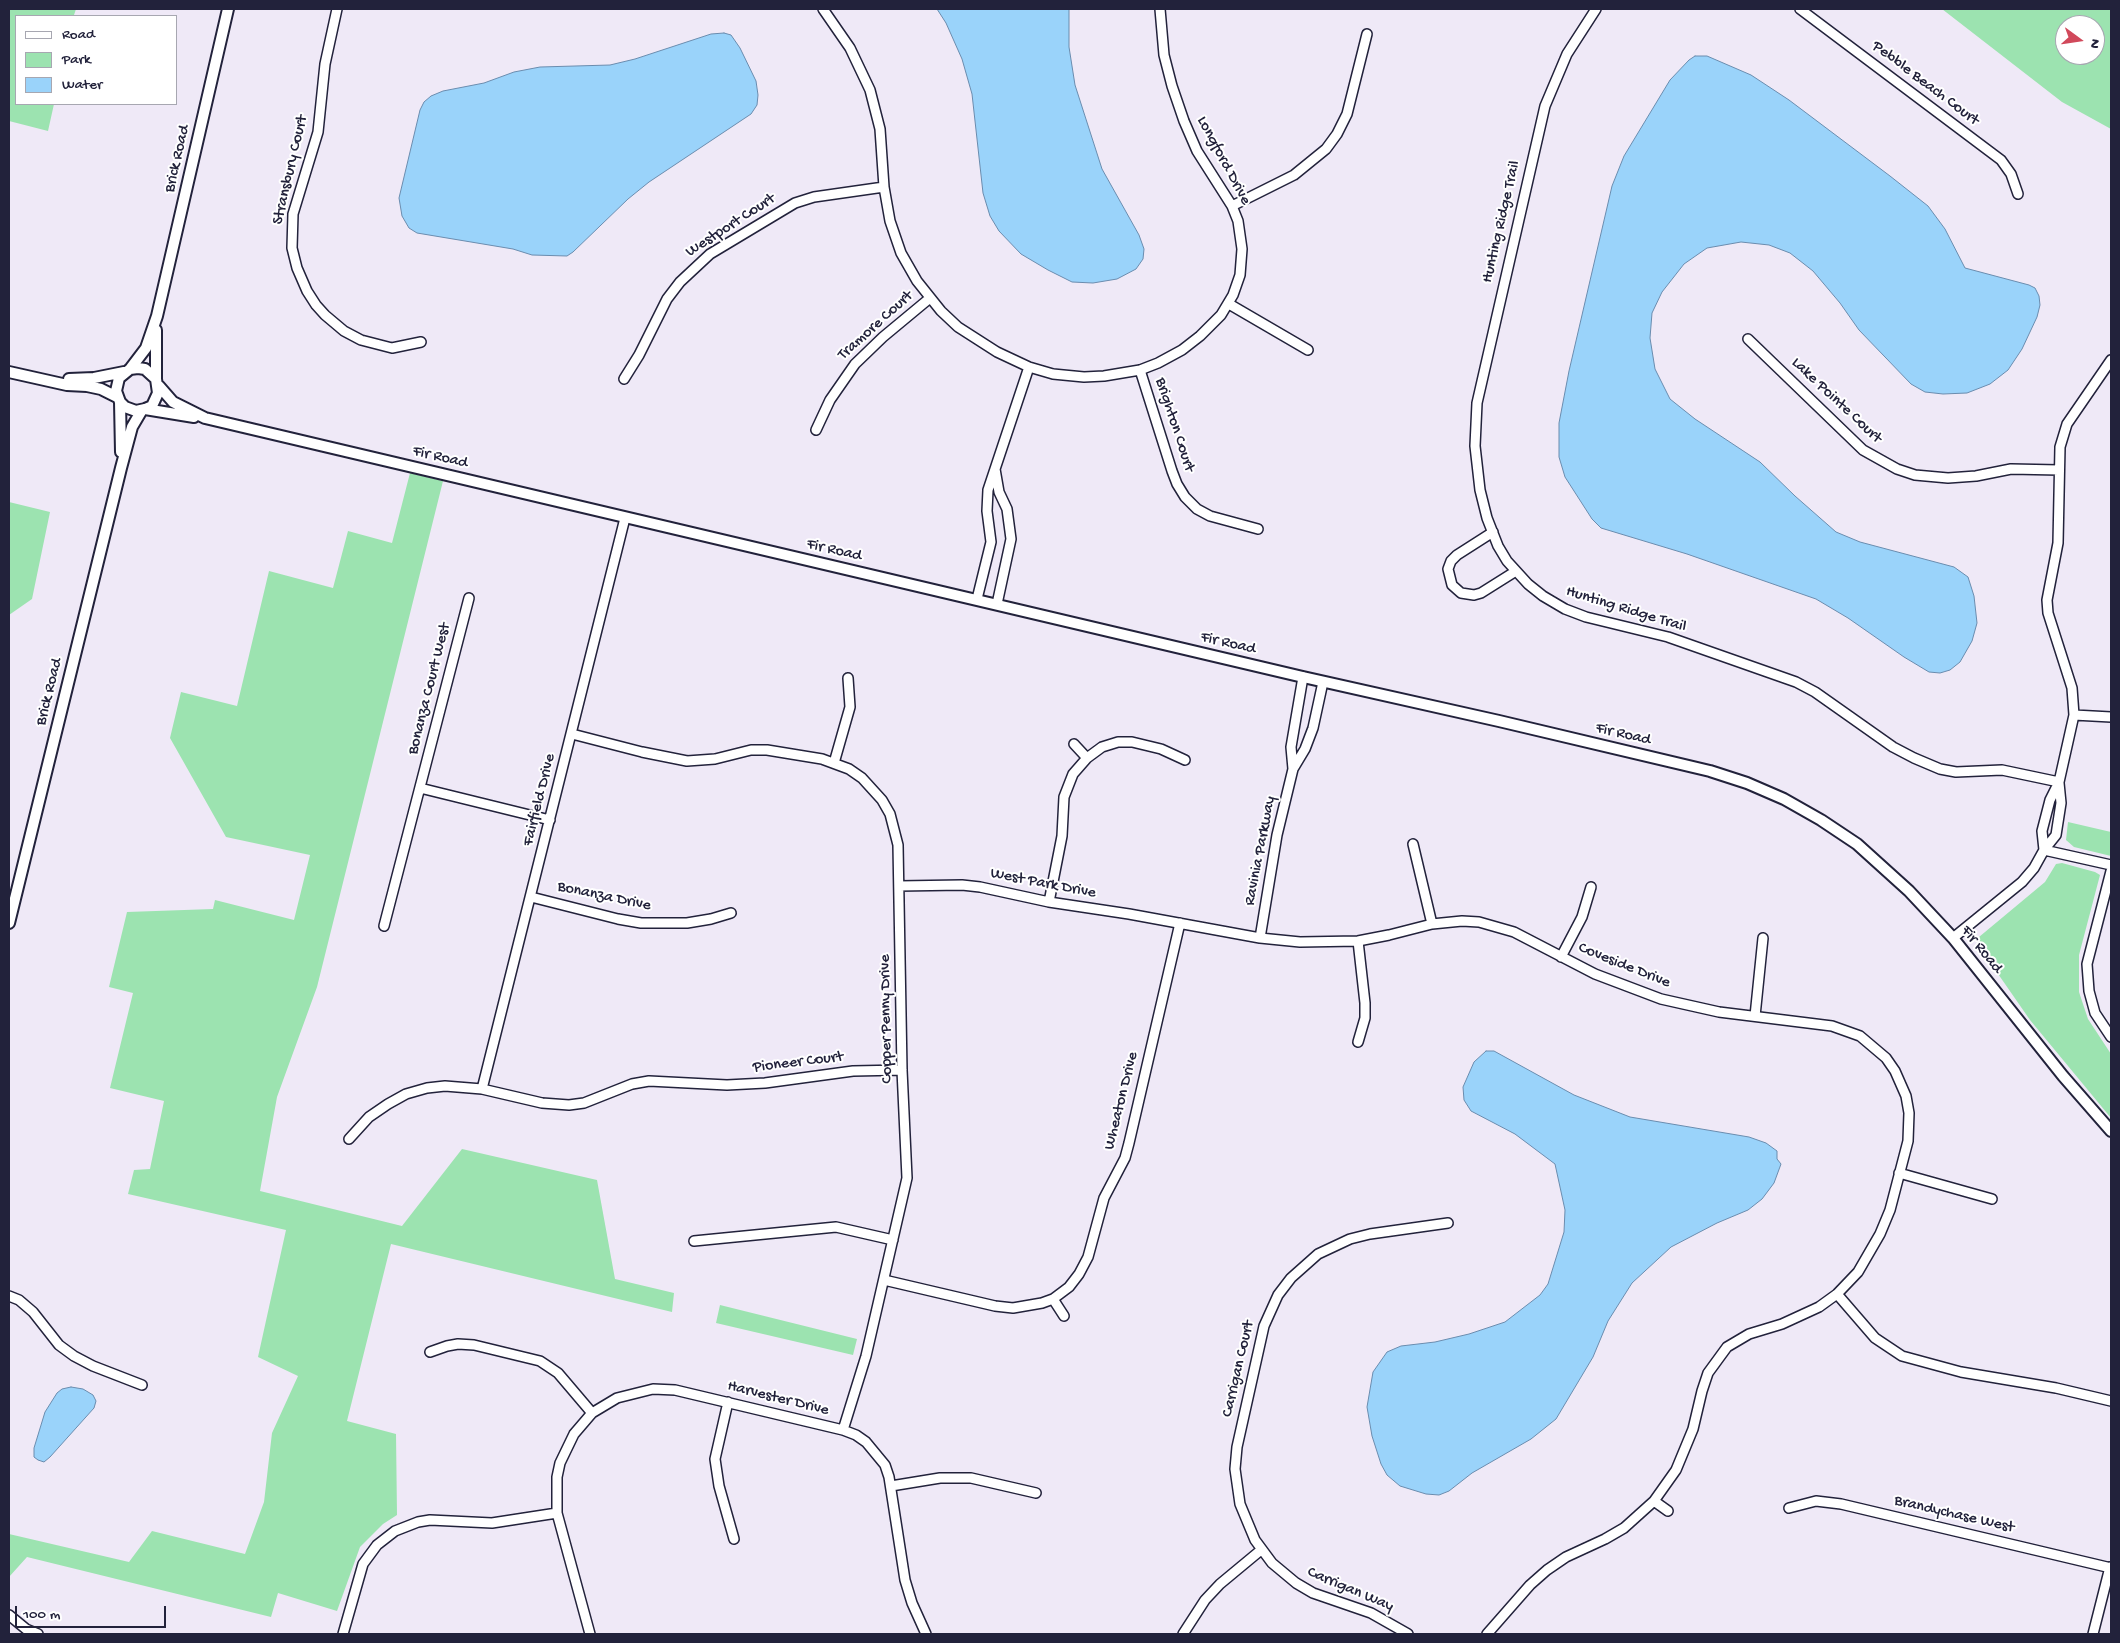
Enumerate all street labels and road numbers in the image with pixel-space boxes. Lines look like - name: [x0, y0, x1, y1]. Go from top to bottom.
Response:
- street label: Pebble Beach Court: [1868, 37, 1982, 131]
- street label: Stransbury Court: [269, 113, 313, 227]
- street label: Longford Drive: [1192, 113, 1254, 209]
- street label: Brick Road: [161, 123, 195, 195]
- street label: Hunting Ridge Trail: [1479, 159, 1525, 285]
- street label: Westport Court: [683, 190, 779, 262]
- street label: Tramore Court: [834, 287, 918, 365]
- street label: Lake Pointe Court: [1787, 354, 1885, 448]
- street label: Brighton Court: [1150, 375, 1198, 475]
- street label: Fir Road: [411, 442, 469, 474]
- street label: Fir Road: [805, 535, 863, 567]
- street label: Hunting Ridge Trail: [1564, 583, 1688, 637]
- street label: Bonanza Court West: [404, 621, 456, 757]
- street label: Fir Road: [1199, 628, 1257, 660]
- street label: Brick Road: [32, 656, 68, 728]
- street label: Fir Road: [1594, 719, 1652, 751]
- street label: Fairfield Drive: [519, 752, 561, 848]
- street label: Ravinia Parkway: [1241, 795, 1281, 907]
- street label: West Park Drive: [989, 864, 1097, 904]
- street label: Bonanza Drive: [555, 878, 653, 916]
- street label: Fir Road: [1956, 922, 2006, 978]
- street label: Coveside Drive: [1575, 939, 1673, 993]
- street label: Copper Penny Drive: [876, 954, 898, 1084]
- street label: Pioneer Court: [752, 1048, 844, 1078]
- street label: Wheaton Drive: [1101, 1050, 1143, 1152]
- street label: Carrigan Court: [1219, 1319, 1259, 1419]
- street label: Harvester Drive: [725, 1377, 831, 1421]
- street label: Brandychase West: [1892, 1492, 2016, 1538]
- street label: Carrigan Way: [1304, 1563, 1396, 1617]

